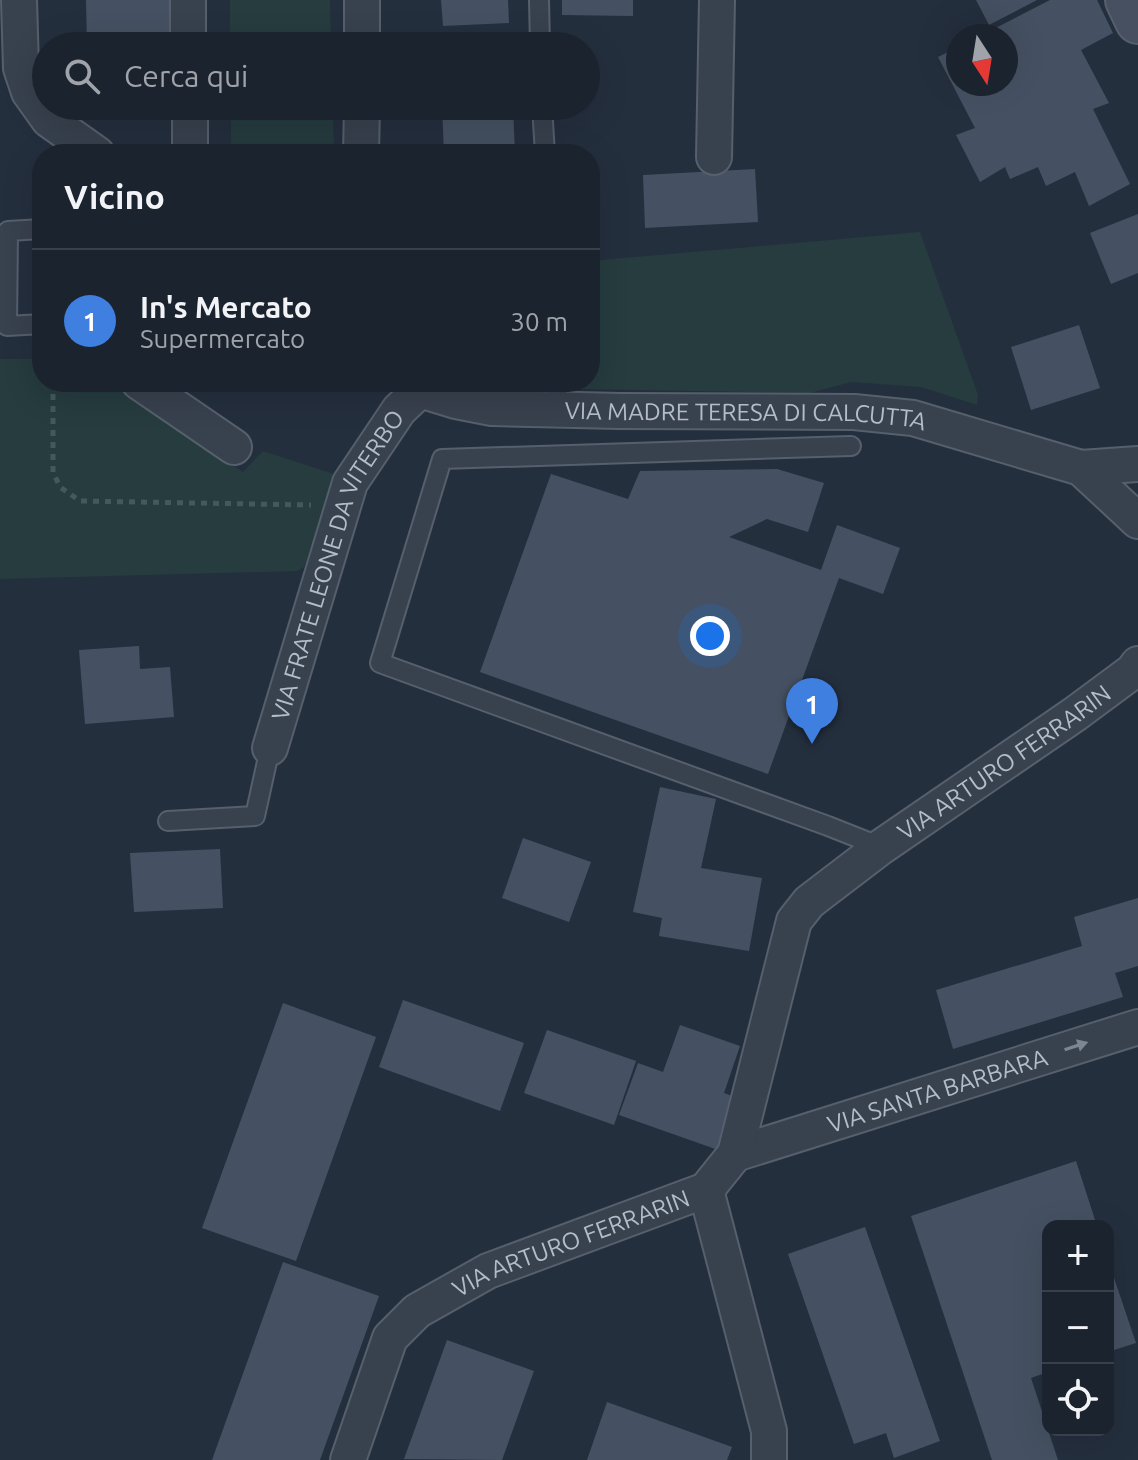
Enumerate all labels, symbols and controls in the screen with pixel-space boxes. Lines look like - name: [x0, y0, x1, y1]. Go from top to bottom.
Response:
- north arrow: [946, 24, 1018, 96]
- search box: [32, 32, 600, 120]
- icon: search: [60, 54, 104, 98]
- text: Cerca qui: [124, 59, 248, 93]
- text: Vicino: [64, 177, 165, 215]
- text: In's Mercato: [140, 290, 312, 324]
- text: 1: [83, 307, 97, 336]
- text: 30 m: [510, 307, 568, 336]
- text: Supermercato: [140, 324, 305, 353]
- street label: VIA MADRE TERESA DI CALCUTTA: [565, 396, 931, 435]
- street label: VIA FRATE LEONE DA VITERBO: [266, 405, 409, 723]
- your location: [690, 616, 730, 656]
- pin: 1: [786, 678, 838, 744]
- street label: VIA ARTURO FERRARIN: [892, 679, 1115, 845]
- one-way arrow: [1065, 1040, 1089, 1052]
- street label: VIA SANTA BARBARA: [824, 1043, 1051, 1138]
- street label: VIA ARTURO FERRARIN: [447, 1184, 693, 1302]
- map controls: [1042, 1220, 1114, 1436]
- button: +: [1042, 1220, 1114, 1292]
- button: −: [1042, 1292, 1114, 1364]
- button: locate: [1042, 1364, 1114, 1436]

